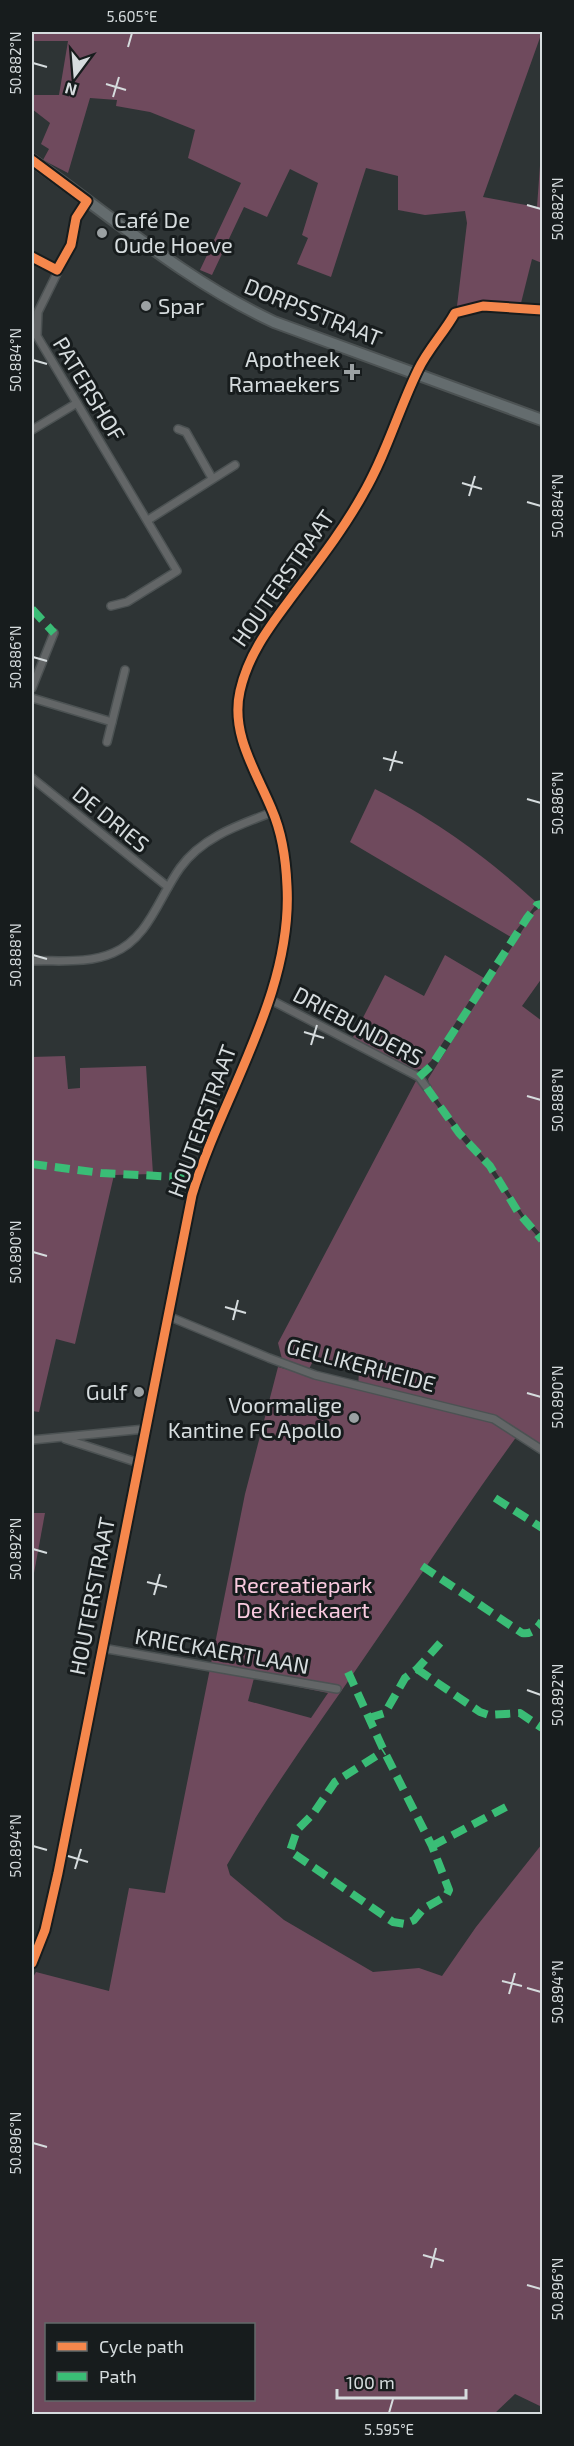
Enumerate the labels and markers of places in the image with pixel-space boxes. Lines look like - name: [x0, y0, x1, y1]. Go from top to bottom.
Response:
- place label: Café De Oude Hoeve: [114, 206, 233, 257]
- marker: Café De Oude Hoeve: [95, 226, 109, 240]
- place label: Spar: [158, 292, 204, 318]
- marker: Spar: [139, 299, 153, 313]
- place label: Apotheek Ramaekers: [228, 345, 340, 396]
- marker: Apotheek Ramaekers: [345, 365, 359, 379]
- place label: Gulf: [86, 1378, 128, 1404]
- marker: Gulf: [132, 1385, 146, 1399]
- place label: Voormalige Kantine FC Apollo: [168, 1391, 342, 1442]
- marker: Voormalige Kantine FC Apollo: [347, 1411, 361, 1425]

